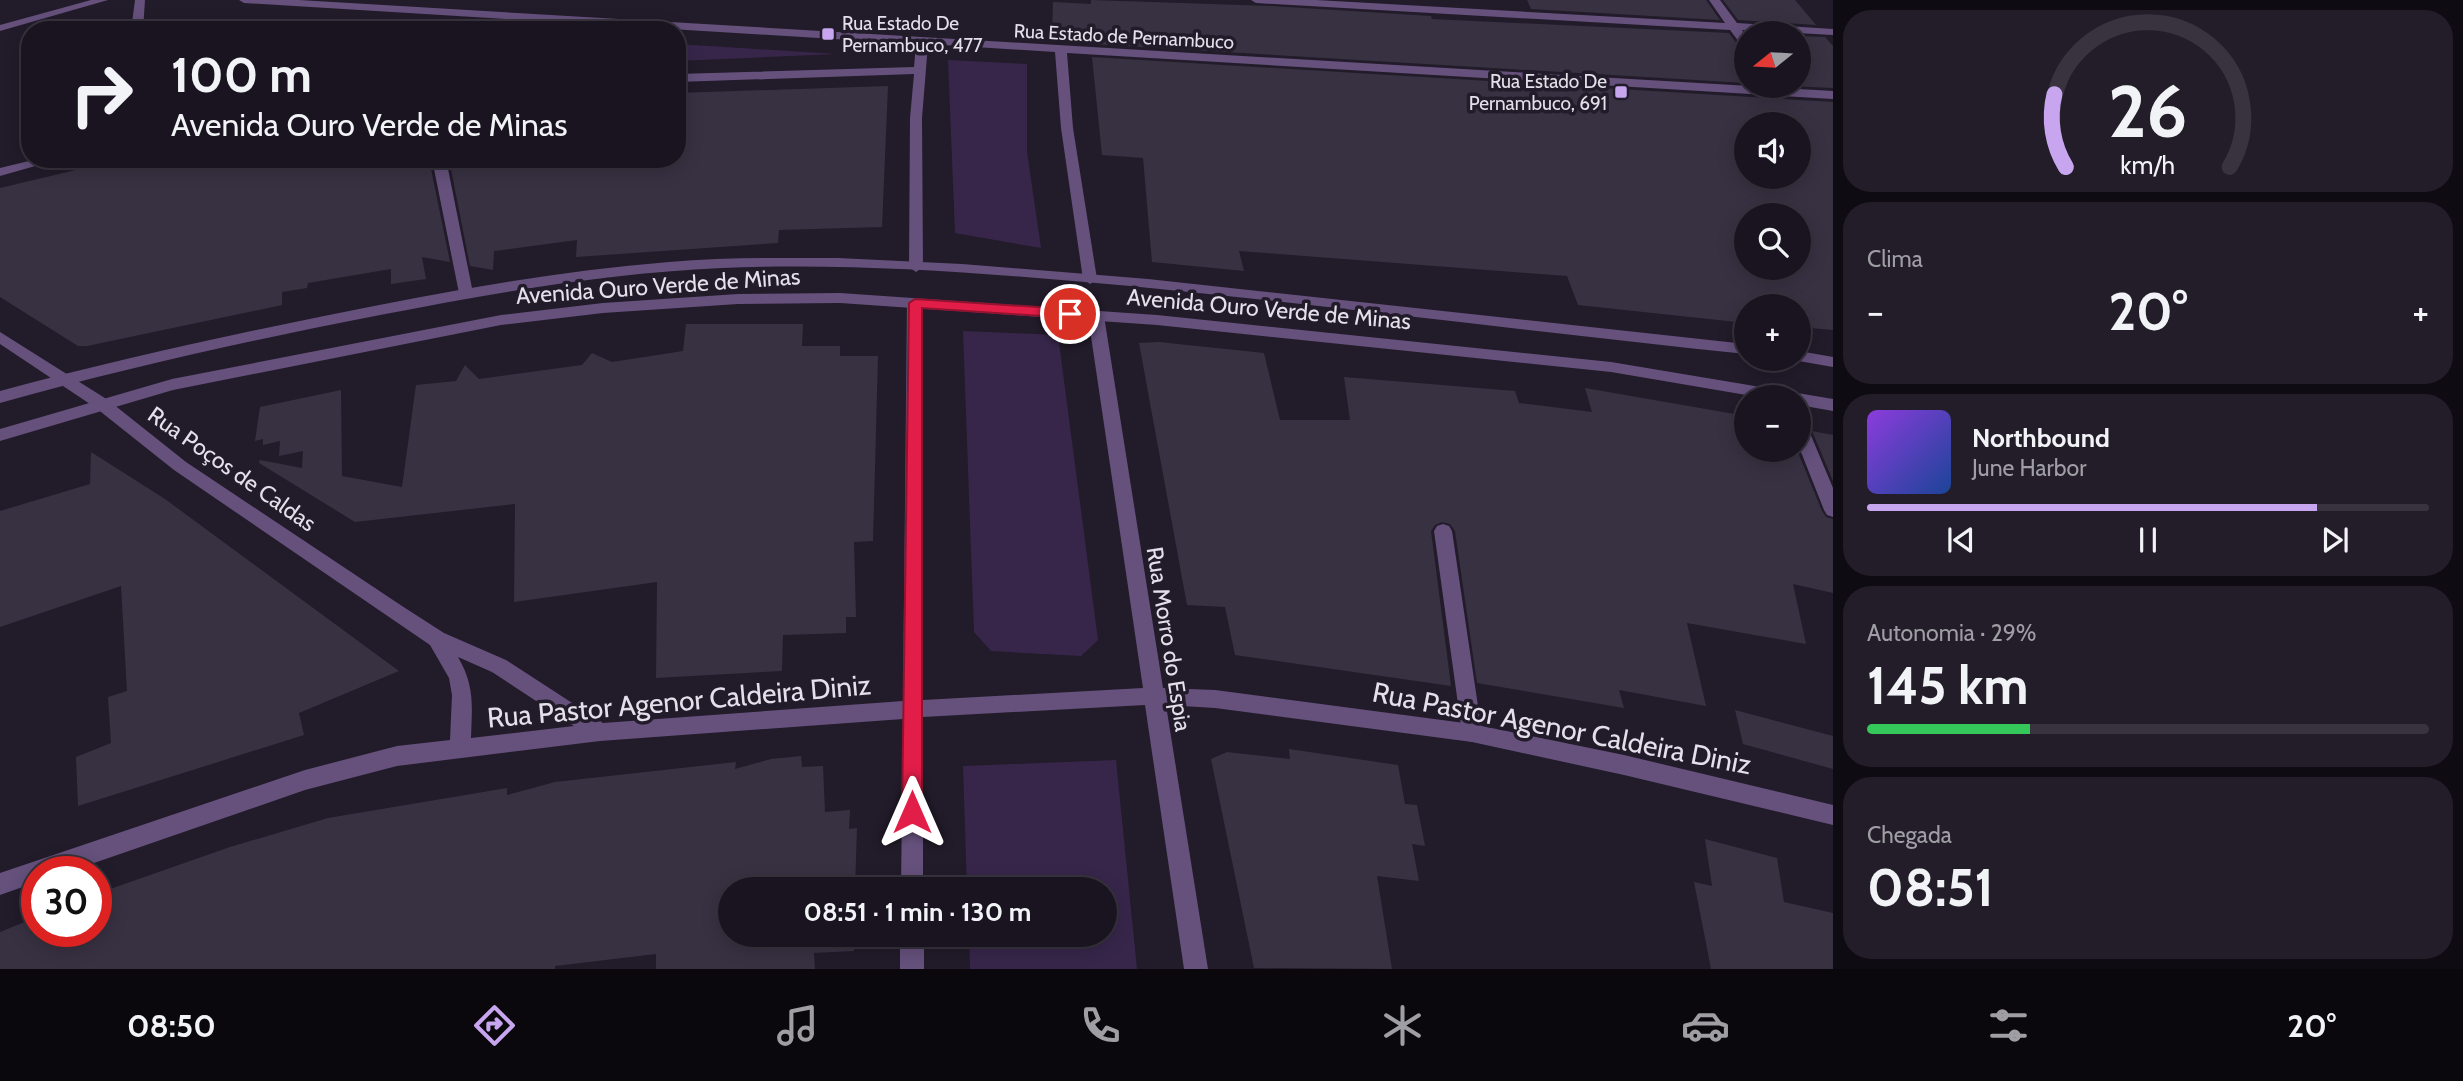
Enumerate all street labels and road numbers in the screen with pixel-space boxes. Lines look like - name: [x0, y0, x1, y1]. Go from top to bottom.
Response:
- street label: Rua Estado de Pernambuco: [1013, 19, 1235, 54]
- street label: Avenida Ouro Verde de Minas: [515, 262, 801, 310]
- street label: Avenida Ouro Verde de Minas: [1126, 283, 1412, 335]
- street label: Rua Poços de Caldas: [143, 401, 321, 537]
- street label: Rua Morro do Espia: [1141, 545, 1197, 733]
- street label: Rua Pastor Agenor Caldeira Diniz: [486, 667, 872, 735]
- street label: Rua Pastor Agenor Caldeira Diniz: [1370, 675, 1754, 781]

